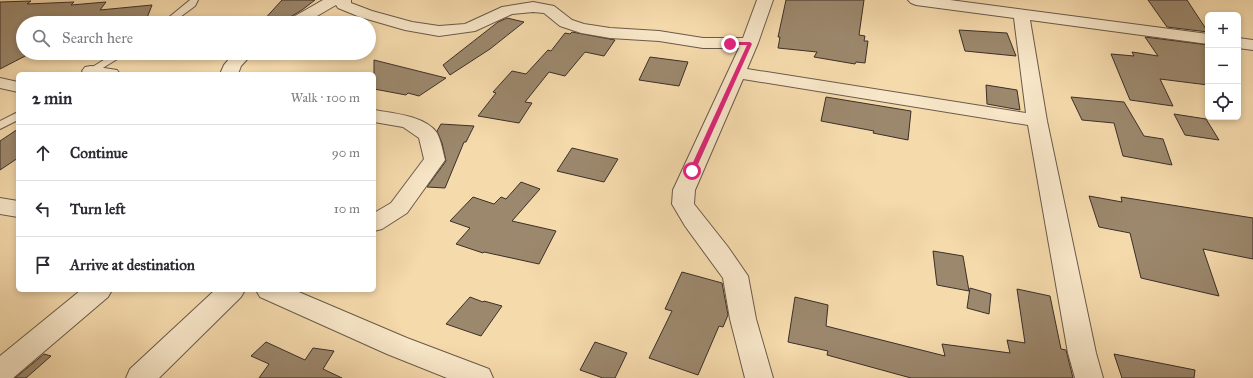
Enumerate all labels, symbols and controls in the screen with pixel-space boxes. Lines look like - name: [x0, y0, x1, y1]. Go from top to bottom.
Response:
- map controls: [1205, 12, 1241, 120]
- button: +: [1205, 12, 1241, 48]
- search box: [16, 16, 376, 60]
- icon: search: [30, 27, 52, 49]
- text: Search here: [62, 29, 133, 47]
- route end: [721, 35, 739, 53]
- button: −: [1205, 48, 1241, 84]
- button: locate: [1205, 84, 1241, 120]
- text: 2 min: [32, 88, 72, 109]
- text: Walk · 100 m: [291, 90, 360, 106]
- icon: ahead: [32, 142, 54, 164]
- text: Continue: [70, 144, 128, 162]
- text: 90 m: [332, 145, 360, 161]
- route start: [683, 162, 701, 180]
- icon: left: [32, 198, 54, 220]
- text: Turn left: [70, 200, 126, 218]
- text: 10 m: [334, 201, 360, 217]
- icon: arrive: [32, 254, 54, 276]
- text: Arrive at destination: [70, 256, 195, 274]

